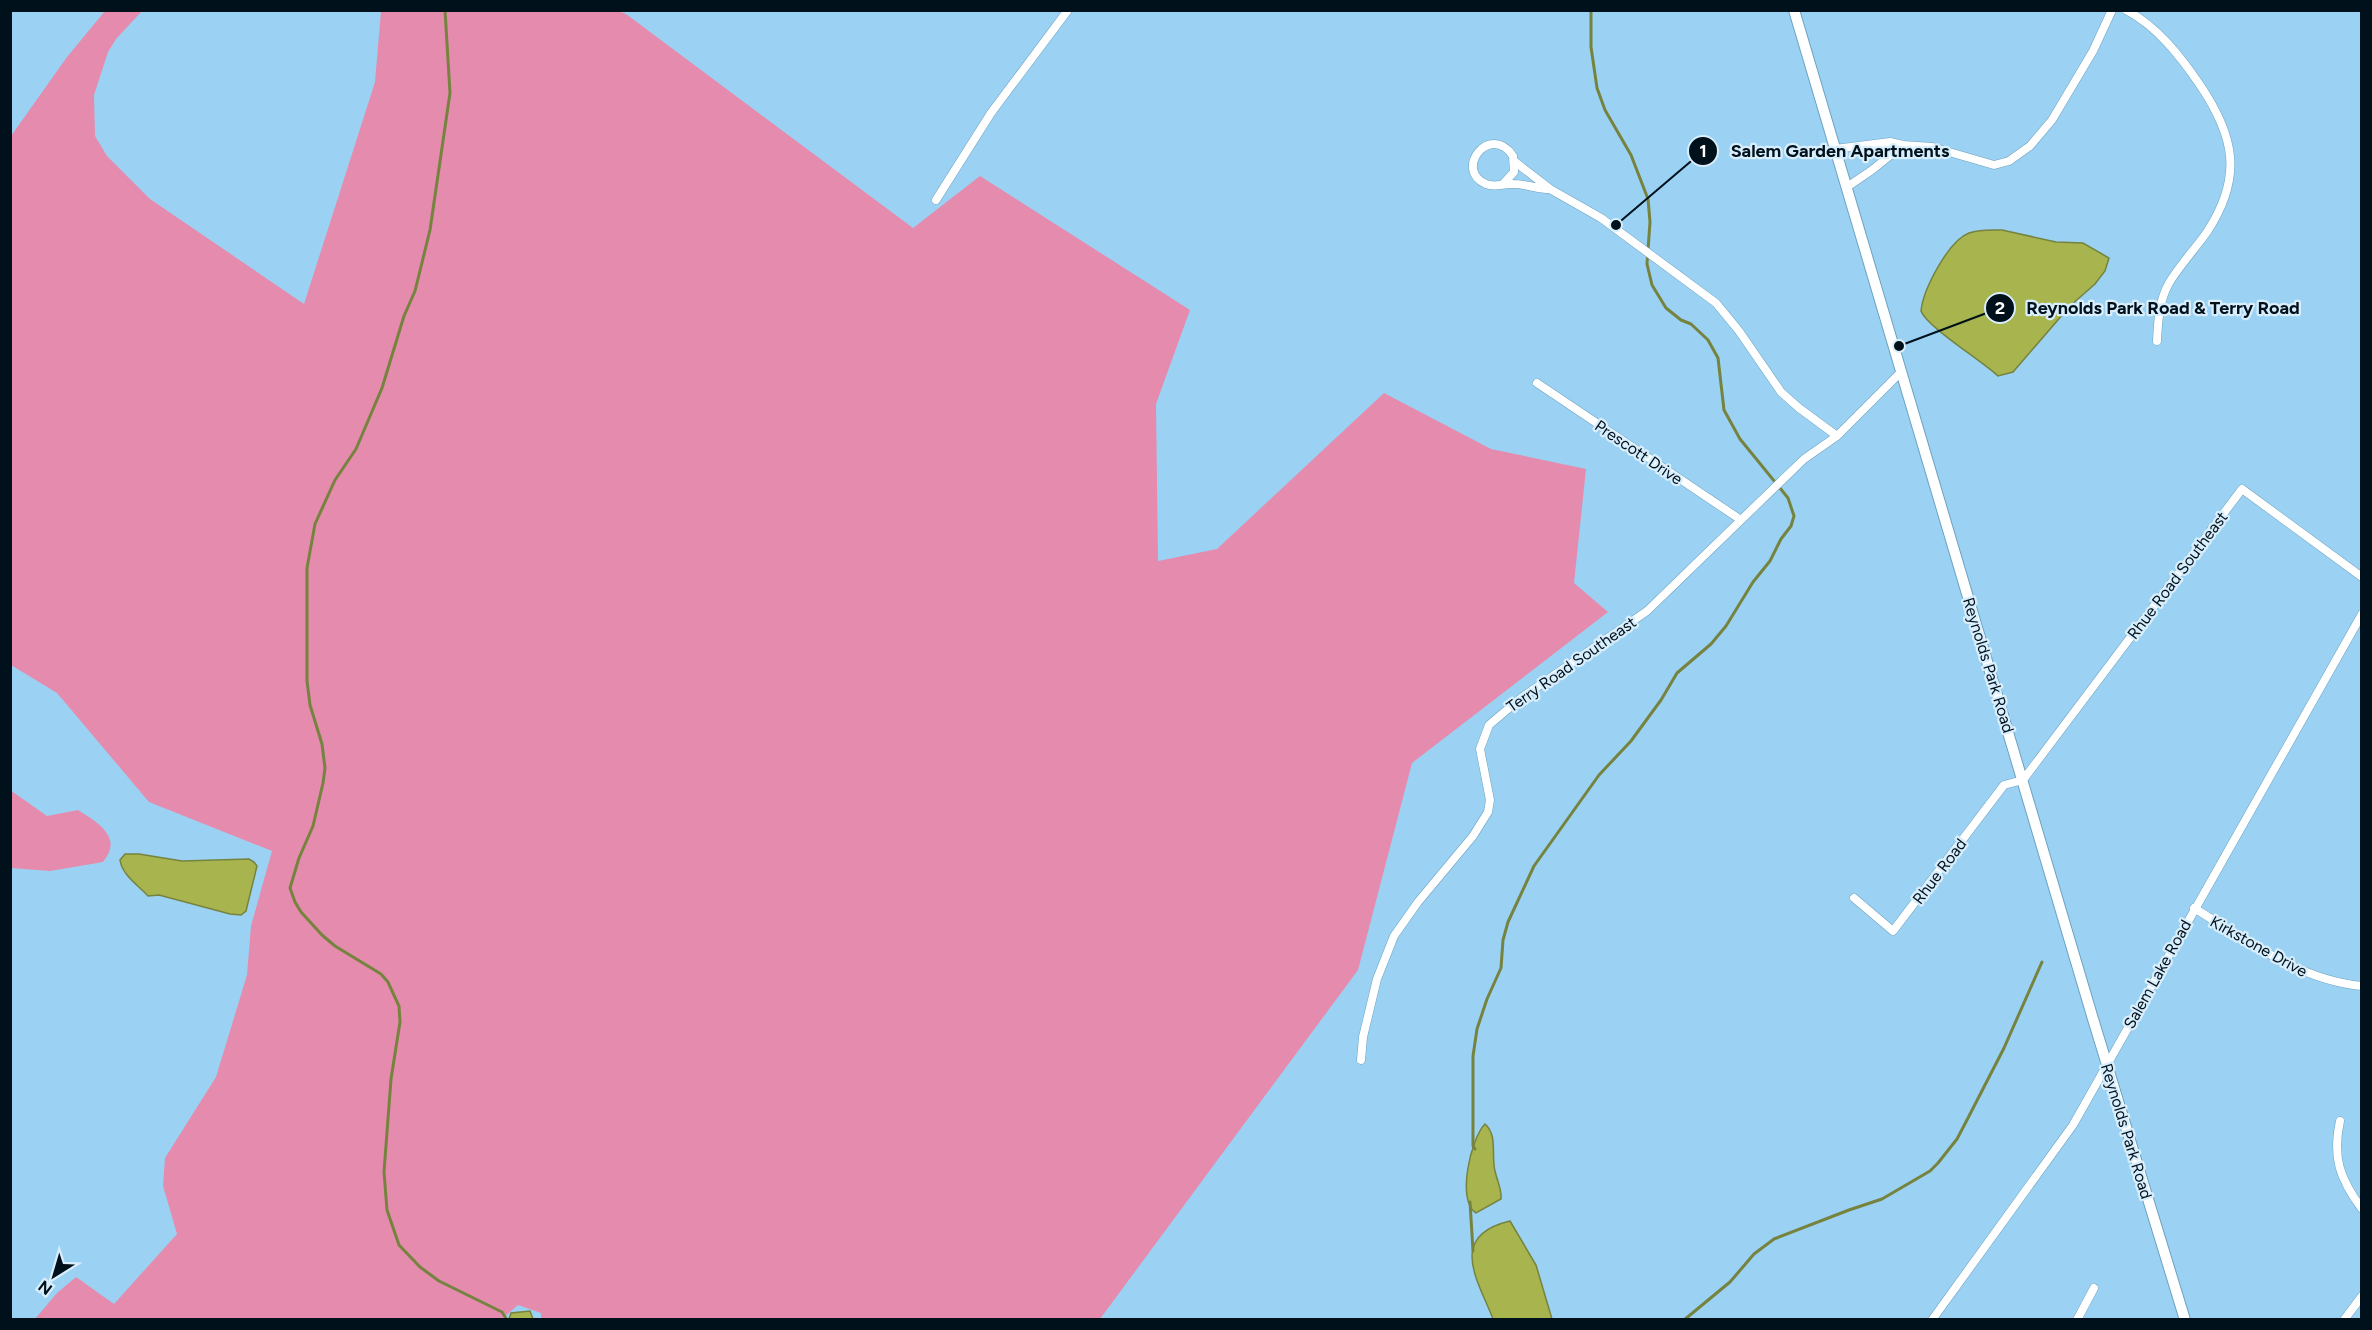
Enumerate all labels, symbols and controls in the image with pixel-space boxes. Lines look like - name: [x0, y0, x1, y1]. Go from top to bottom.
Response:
- callout: Salem Garden Apartments: [1688, 133, 1961, 169]
- text: 1: [1699, 140, 1707, 162]
- text: Salem Garden Apartments: [1731, 140, 1950, 162]
- callout: Reynolds Park Road & Terry Road: [1985, 290, 2312, 326]
- text: 2: [1995, 297, 2005, 319]
- text: Reynolds Park Road & Terry Road: [2026, 297, 2300, 319]
- street label: Prescott Drive: [1591, 416, 1686, 489]
- street label: Rhue Road Southeast: [2123, 508, 2232, 643]
- street label: Reynolds Park Road: [1959, 595, 2018, 735]
- street label: Terry Road Southeast: [1503, 612, 1640, 716]
- street label: Rhue Road: [1909, 835, 1970, 908]
- street label: Kirkstone Drive: [2207, 912, 2311, 981]
- street label: Salem Lake Road: [2120, 917, 2195, 1032]
- street label: Reynolds Park Road: [2097, 1061, 2156, 1201]
- north arrow: [24, 1246, 84, 1306]
- text: N: [35, 1276, 56, 1299]

